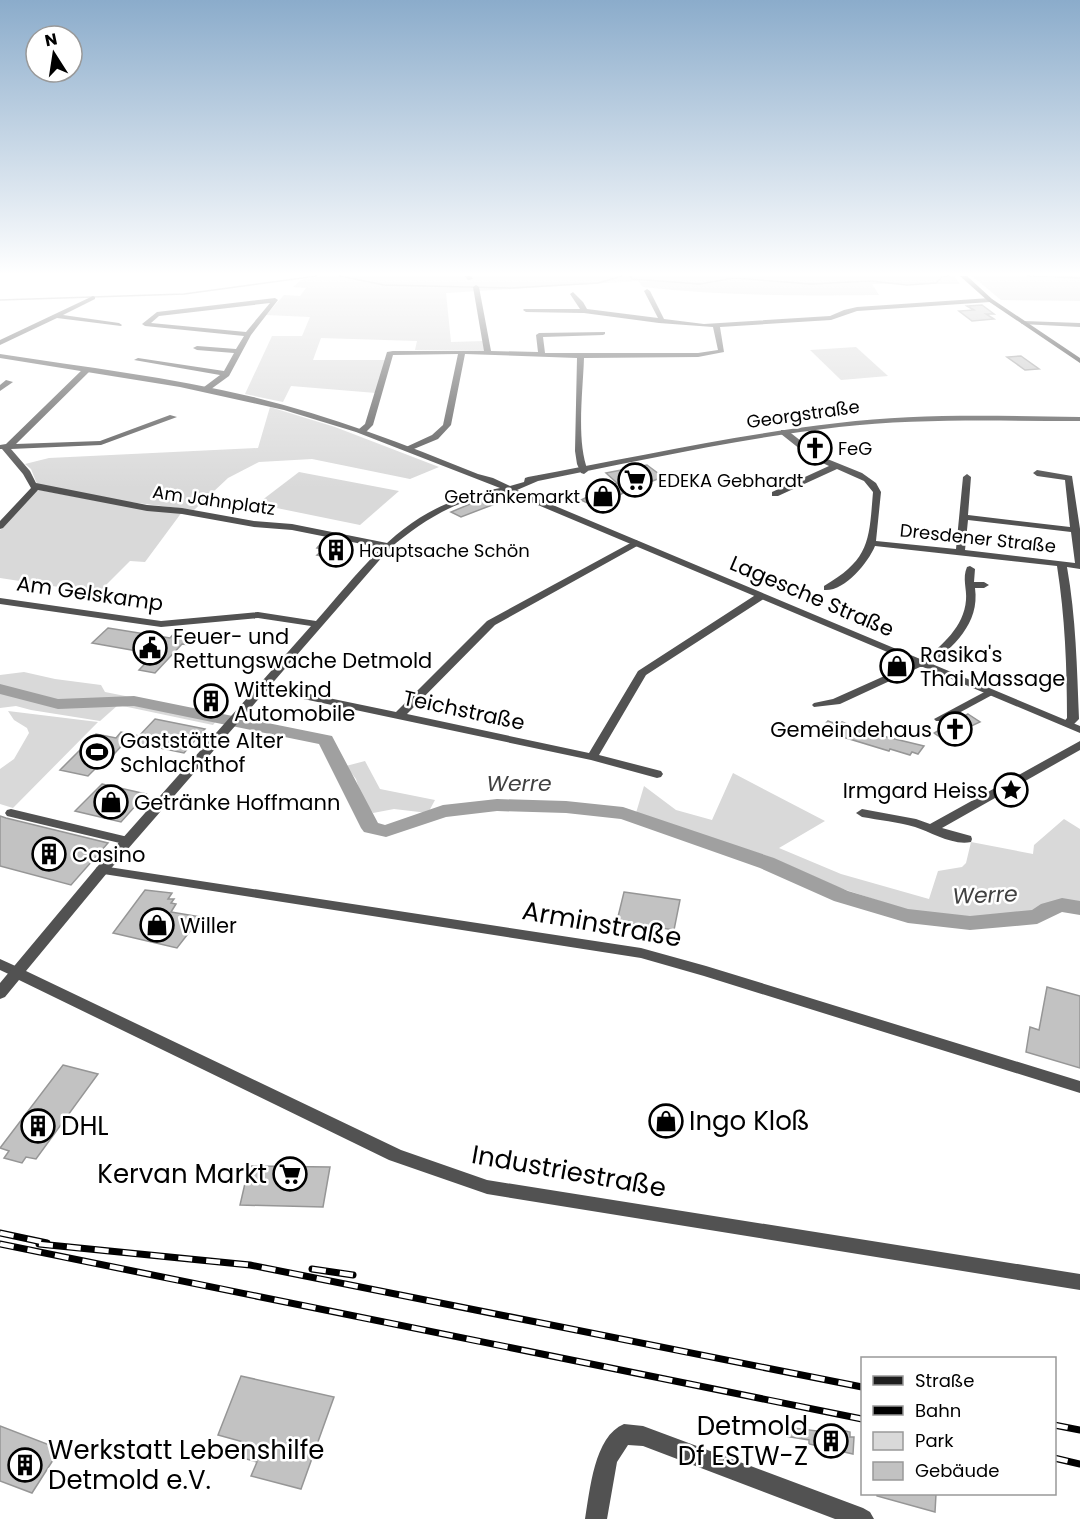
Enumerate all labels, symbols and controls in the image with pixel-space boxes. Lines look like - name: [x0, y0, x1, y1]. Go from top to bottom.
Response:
- north arrow: [24, 24, 84, 84]
- text: N: [43, 27, 59, 52]
- street label: Georgstraße: [745, 394, 861, 434]
- church icon: FeG: [797, 430, 833, 466]
- place label: FeG: [838, 436, 872, 461]
- supermarket icon: EDEKA Gebhardt: [617, 462, 653, 498]
- place label: EDEKA Gebhardt: [658, 468, 803, 493]
- shop icon: Getränkemarkt: [585, 478, 621, 514]
- street label: Am Jahnplatz: [151, 479, 277, 521]
- place label: Getränkemarkt: [444, 484, 580, 509]
- street label: Dresdener Straße: [899, 517, 1057, 559]
- building icon: Hauptsache Schön: [318, 532, 354, 568]
- place label: Hauptsache Schön: [359, 538, 530, 563]
- street label: Lagesche Straße: [726, 548, 898, 644]
- street label: Am Gelskamp: [15, 568, 165, 618]
- place label: Feuer- und Rettungswache Detmold: [173, 622, 432, 675]
- public building icon: Feuer- und Rettungswache Detmold: [132, 630, 168, 666]
- place label: Rasika's Thai Massage: [920, 640, 1065, 693]
- shop icon: Rasika's Thai Massage: [879, 648, 915, 684]
- place label: Wittekind Automobile: [234, 675, 355, 728]
- building icon: Wittekind Automobile: [193, 683, 229, 719]
- street label: Teichstraße: [400, 683, 528, 737]
- church icon: Gemeindehaus: [937, 711, 973, 747]
- place label: Gemeindehaus: [770, 715, 932, 744]
- place label: Gaststätte Alter Schlachthof: [120, 726, 284, 779]
- sports icon: Gaststätte Alter Schlachthof: [79, 734, 115, 770]
- water label: Werre: [486, 768, 552, 799]
- place icon: Irmgard Heiss: [993, 772, 1029, 808]
- place label: Irmgard Heiss: [843, 776, 988, 805]
- shop icon: Getränke Hoffmann: [93, 784, 129, 820]
- place label: Getränke Hoffmann: [134, 788, 340, 817]
- building icon: Casino: [31, 836, 67, 872]
- place label: Casino: [72, 840, 145, 869]
- water label: Werre: [952, 878, 1018, 912]
- street label: Arminstraße: [520, 892, 684, 956]
- shop icon: Willer: [139, 907, 175, 943]
- place label: Willer: [180, 911, 237, 940]
- shop icon: Ingo Kloß: [648, 1103, 684, 1139]
- place label: Ingo Kloß: [689, 1103, 810, 1139]
- building icon: DHL: [20, 1108, 56, 1144]
- place label: DHL: [61, 1108, 109, 1144]
- street label: Industriestraße: [469, 1136, 669, 1206]
- place label: Kervan Markt: [97, 1156, 267, 1192]
- supermarket icon: Kervan Markt: [272, 1156, 308, 1192]
- legend: [861, 1357, 1056, 1495]
- text: Straße: [915, 1368, 974, 1393]
- text: Bahn: [915, 1398, 961, 1423]
- place label: Detmold Df ESTW-Z: [678, 1408, 808, 1474]
- building icon: Detmold Df ESTW-Z: [813, 1423, 849, 1459]
- text: Park: [915, 1428, 954, 1453]
- place label: Werkstatt Lebenshilfe Detmold e.V.: [48, 1432, 324, 1498]
- building icon: Werkstatt Lebenshilfe Detmold e.V.: [7, 1447, 43, 1483]
- text: Gebäude: [915, 1458, 999, 1483]

